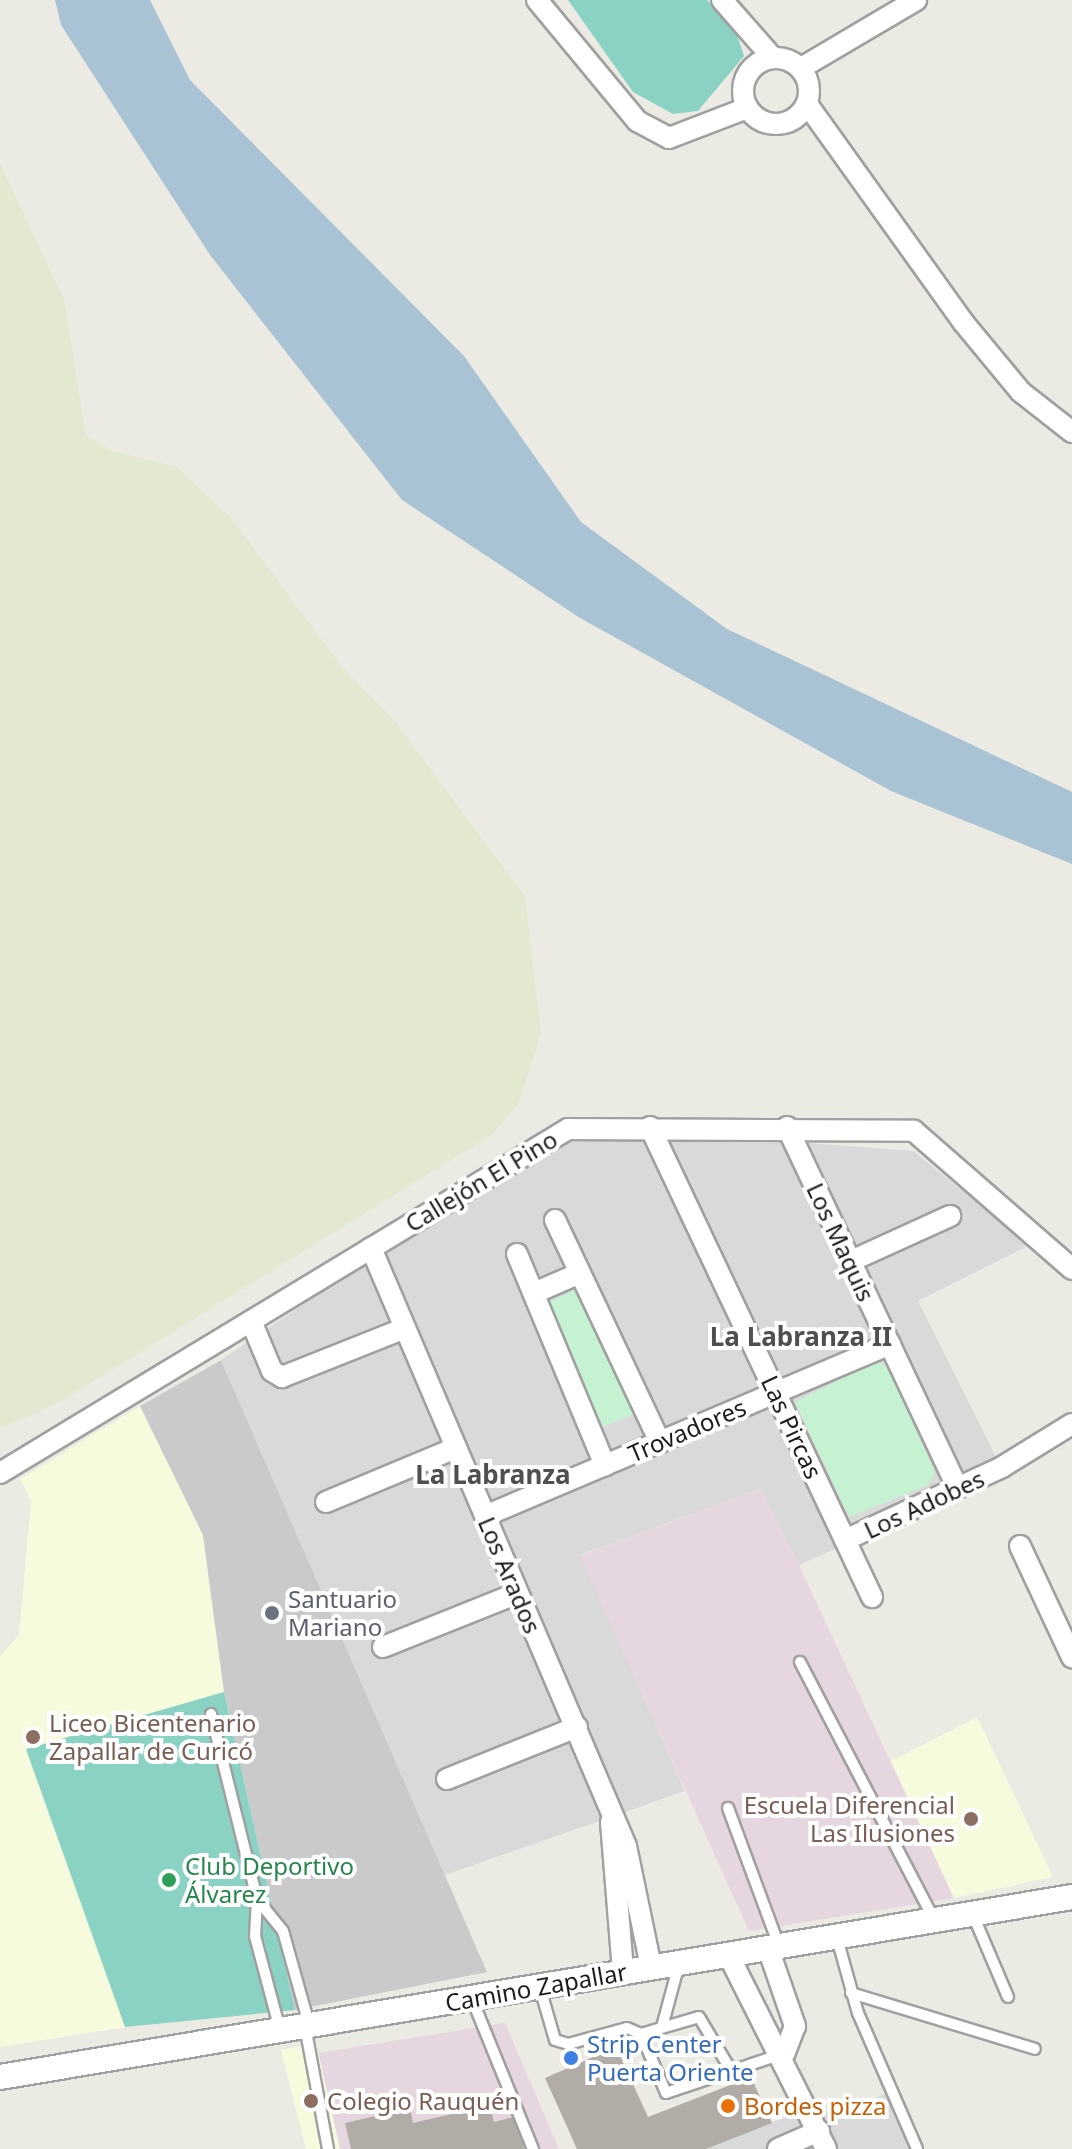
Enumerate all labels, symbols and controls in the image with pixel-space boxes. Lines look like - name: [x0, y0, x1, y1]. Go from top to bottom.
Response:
- street label: Callejón El Pino: [400, 1124, 562, 1238]
- street label: Los Maquis: [801, 1178, 881, 1306]
- district label: La Labranza II: [710, 1321, 892, 1353]
- street label: Las Pircas: [756, 1371, 828, 1483]
- street label: Trovadores: [624, 1392, 750, 1468]
- district label: La Labranza: [415, 1459, 571, 1491]
- street label: Los Adobes: [859, 1464, 989, 1544]
- street label: Los Arados: [473, 1512, 547, 1638]
- place label: Santuario Mariano: [288, 1585, 397, 1641]
- marker: Santuario Mariano: [263, 1604, 281, 1622]
- place label: Liceo Bicentenario Zapallar de Curicó: [49, 1709, 256, 1765]
- marker: Liceo Bicentenario Zapallar de Curicó: [24, 1728, 42, 1746]
- place label: Escuela Diferencial Las Ilusiones: [744, 1791, 955, 1847]
- marker: Escuela Diferencial Las Ilusiones: [962, 1810, 980, 1828]
- place label: Club Deportivo Álvarez: [185, 1852, 354, 1908]
- marker: Club Deportivo Álvarez: [160, 1871, 178, 1889]
- street label: Camino Zapallar: [443, 1957, 629, 2017]
- place label: Strip Center Puerta Oriente: [587, 2030, 754, 2086]
- marker: Strip Center Puerta Oriente: [562, 2049, 580, 2067]
- place label: Colegio Rauquén: [327, 2087, 519, 2115]
- marker: Colegio Rauquén: [302, 2092, 320, 2110]
- place label: Bordes pizza: [744, 2092, 887, 2120]
- marker: Bordes pizza: [719, 2097, 737, 2115]

